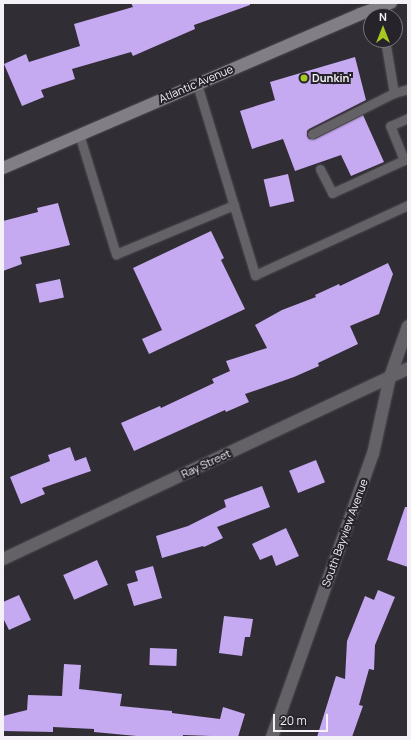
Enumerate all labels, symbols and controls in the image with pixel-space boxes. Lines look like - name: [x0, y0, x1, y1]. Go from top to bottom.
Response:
- north arrow: [363, 8, 403, 48]
- text: N: [379, 9, 387, 24]
- street label: Atlantic Avenue: [157, 62, 235, 106]
- place label: Dunkin': [312, 71, 352, 85]
- marker: Dunkin': [299, 73, 309, 83]
- street label: Ray Street: [179, 447, 233, 481]
- street label: South Bayview Avenue: [319, 477, 371, 589]
- scale bar: [275, 706, 330, 732]
- text: 20 m: [280, 712, 307, 729]

